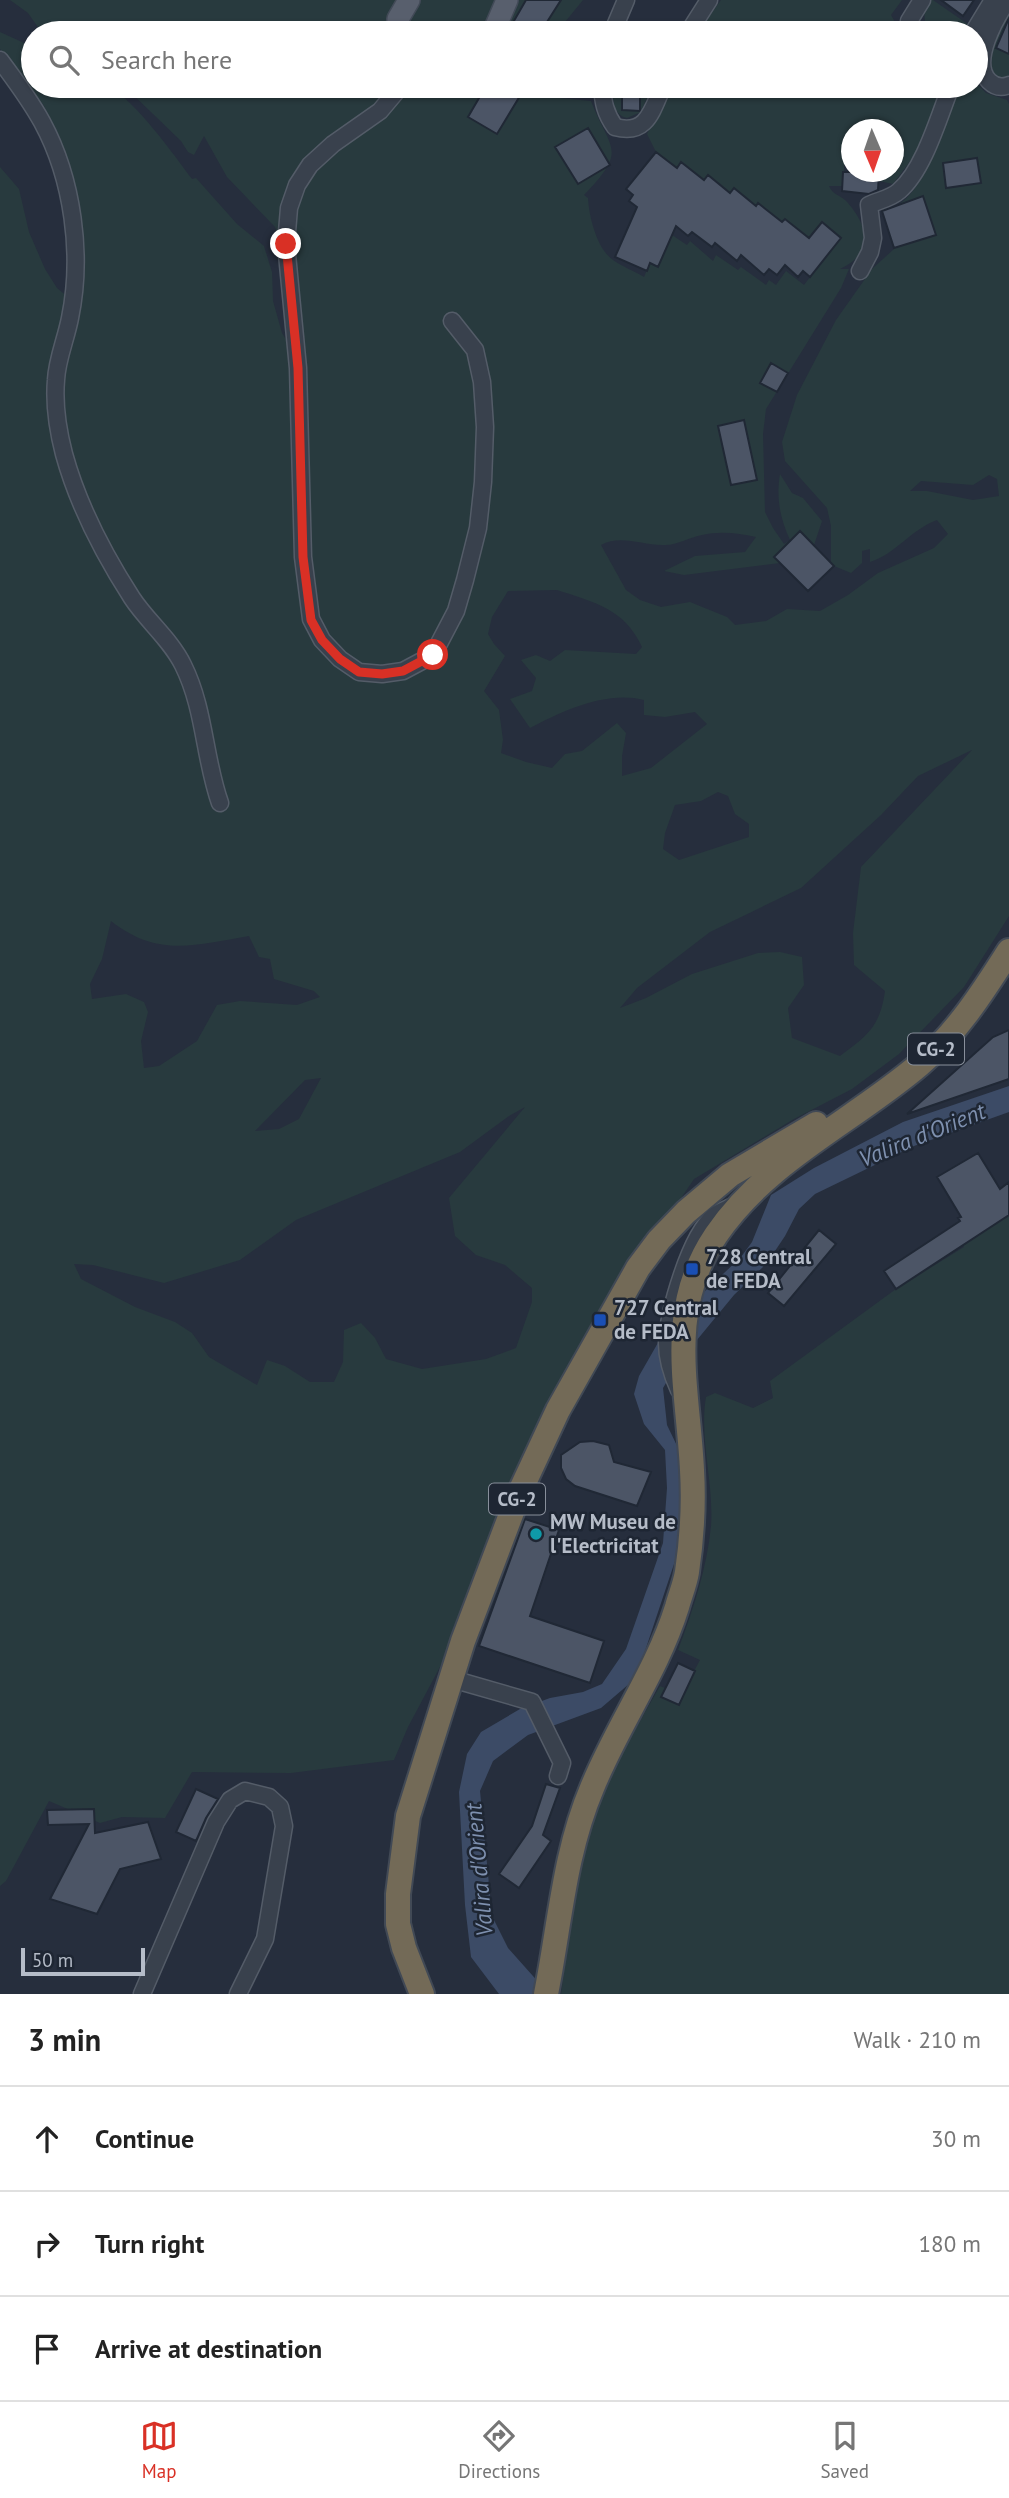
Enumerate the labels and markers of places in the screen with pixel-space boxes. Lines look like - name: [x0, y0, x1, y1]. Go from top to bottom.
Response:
- place label: 728 Central de FEDA: [706, 1243, 812, 1294]
- marker: 728 Central de FEDA: [684, 1261, 700, 1277]
- place label: 727 Central de FEDA: [614, 1294, 719, 1345]
- marker: 727 Central de FEDA: [592, 1312, 608, 1328]
- place label: MW Museu de l'Electricitat: [550, 1508, 676, 1559]
- marker: MW Museu de l'Electricitat: [528, 1526, 544, 1542]

